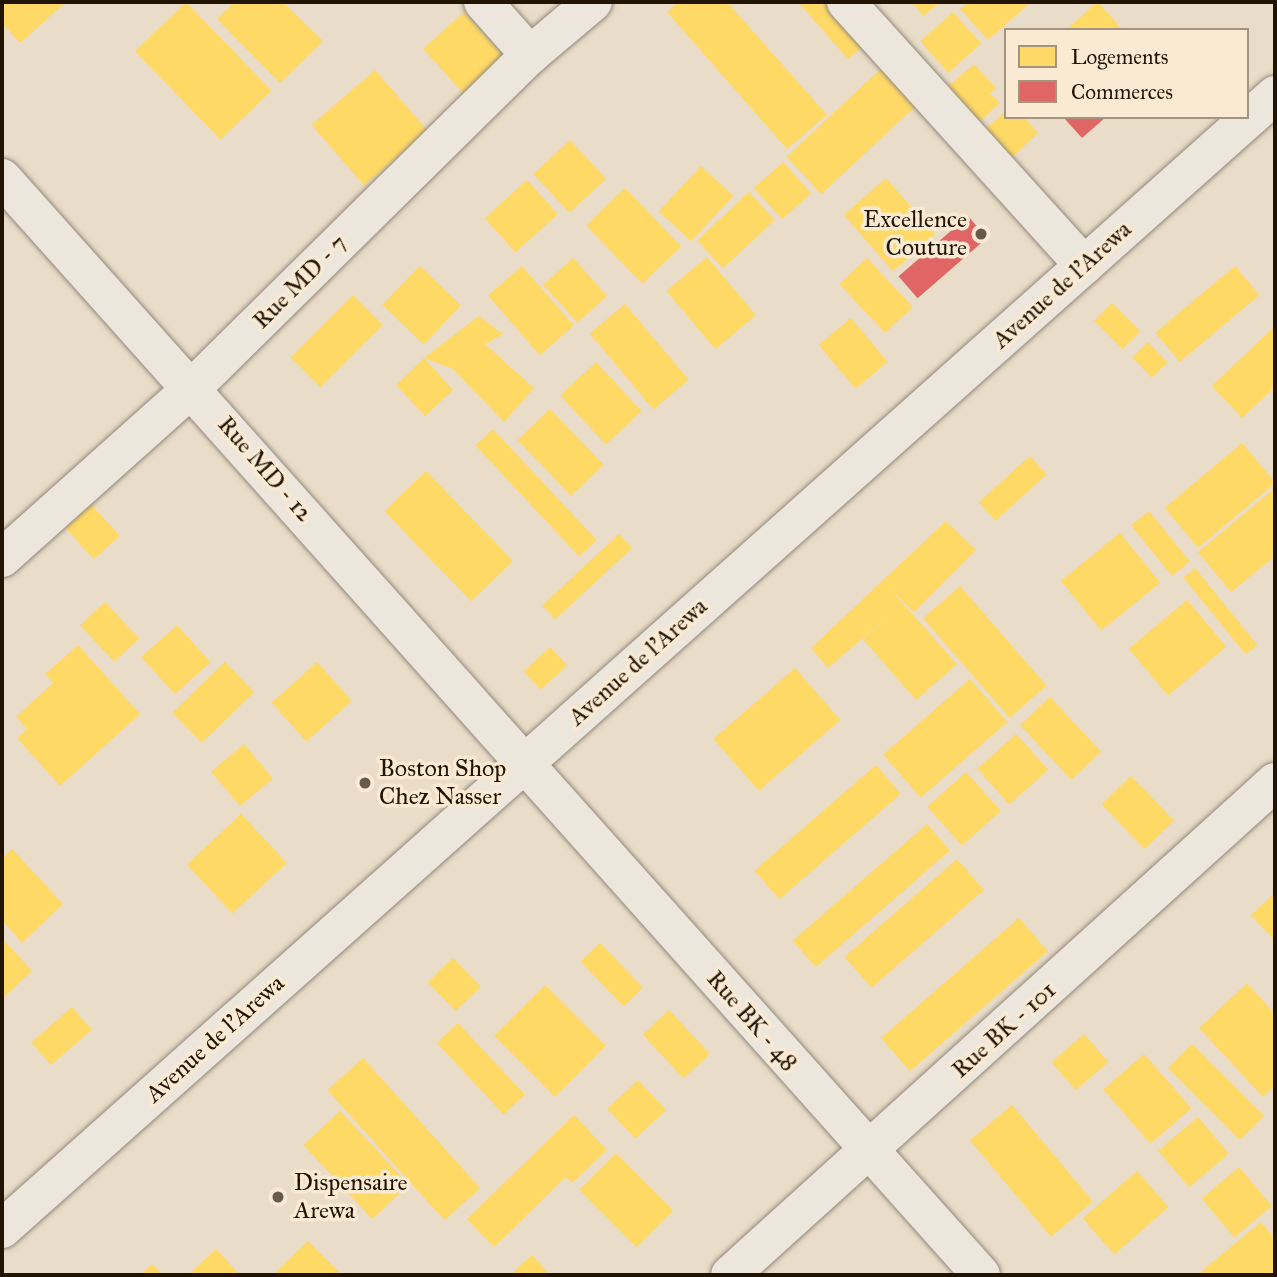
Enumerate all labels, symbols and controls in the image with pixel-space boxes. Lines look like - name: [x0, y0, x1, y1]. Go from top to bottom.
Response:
- legend: [1004, 28, 1249, 119]
- text: Logements: [1071, 44, 1168, 70]
- text: Commerces: [1071, 79, 1173, 105]
- place label: Excellence Couture: [863, 206, 967, 262]
- street label: Avenue de l'Arewa: [987, 215, 1137, 355]
- marker: Excellence Couture: [973, 226, 989, 242]
- street label: Rue MD - 7: [247, 229, 353, 335]
- street label: Rue MD - 12: [212, 411, 318, 527]
- street label: Avenue de l'Arewa: [563, 592, 713, 732]
- place label: Boston Shop Chez Nasser: [379, 755, 506, 811]
- marker: Boston Shop Chez Nasser: [357, 775, 373, 791]
- street label: Rue BK - 48: [701, 965, 803, 1077]
- street label: Avenue de l'Arewa: [140, 969, 290, 1109]
- street label: Rue BK - 101: [946, 976, 1062, 1084]
- place label: Dispensaire Arewa: [294, 1169, 408, 1225]
- marker: Dispensaire Arewa: [268, 1187, 288, 1207]

